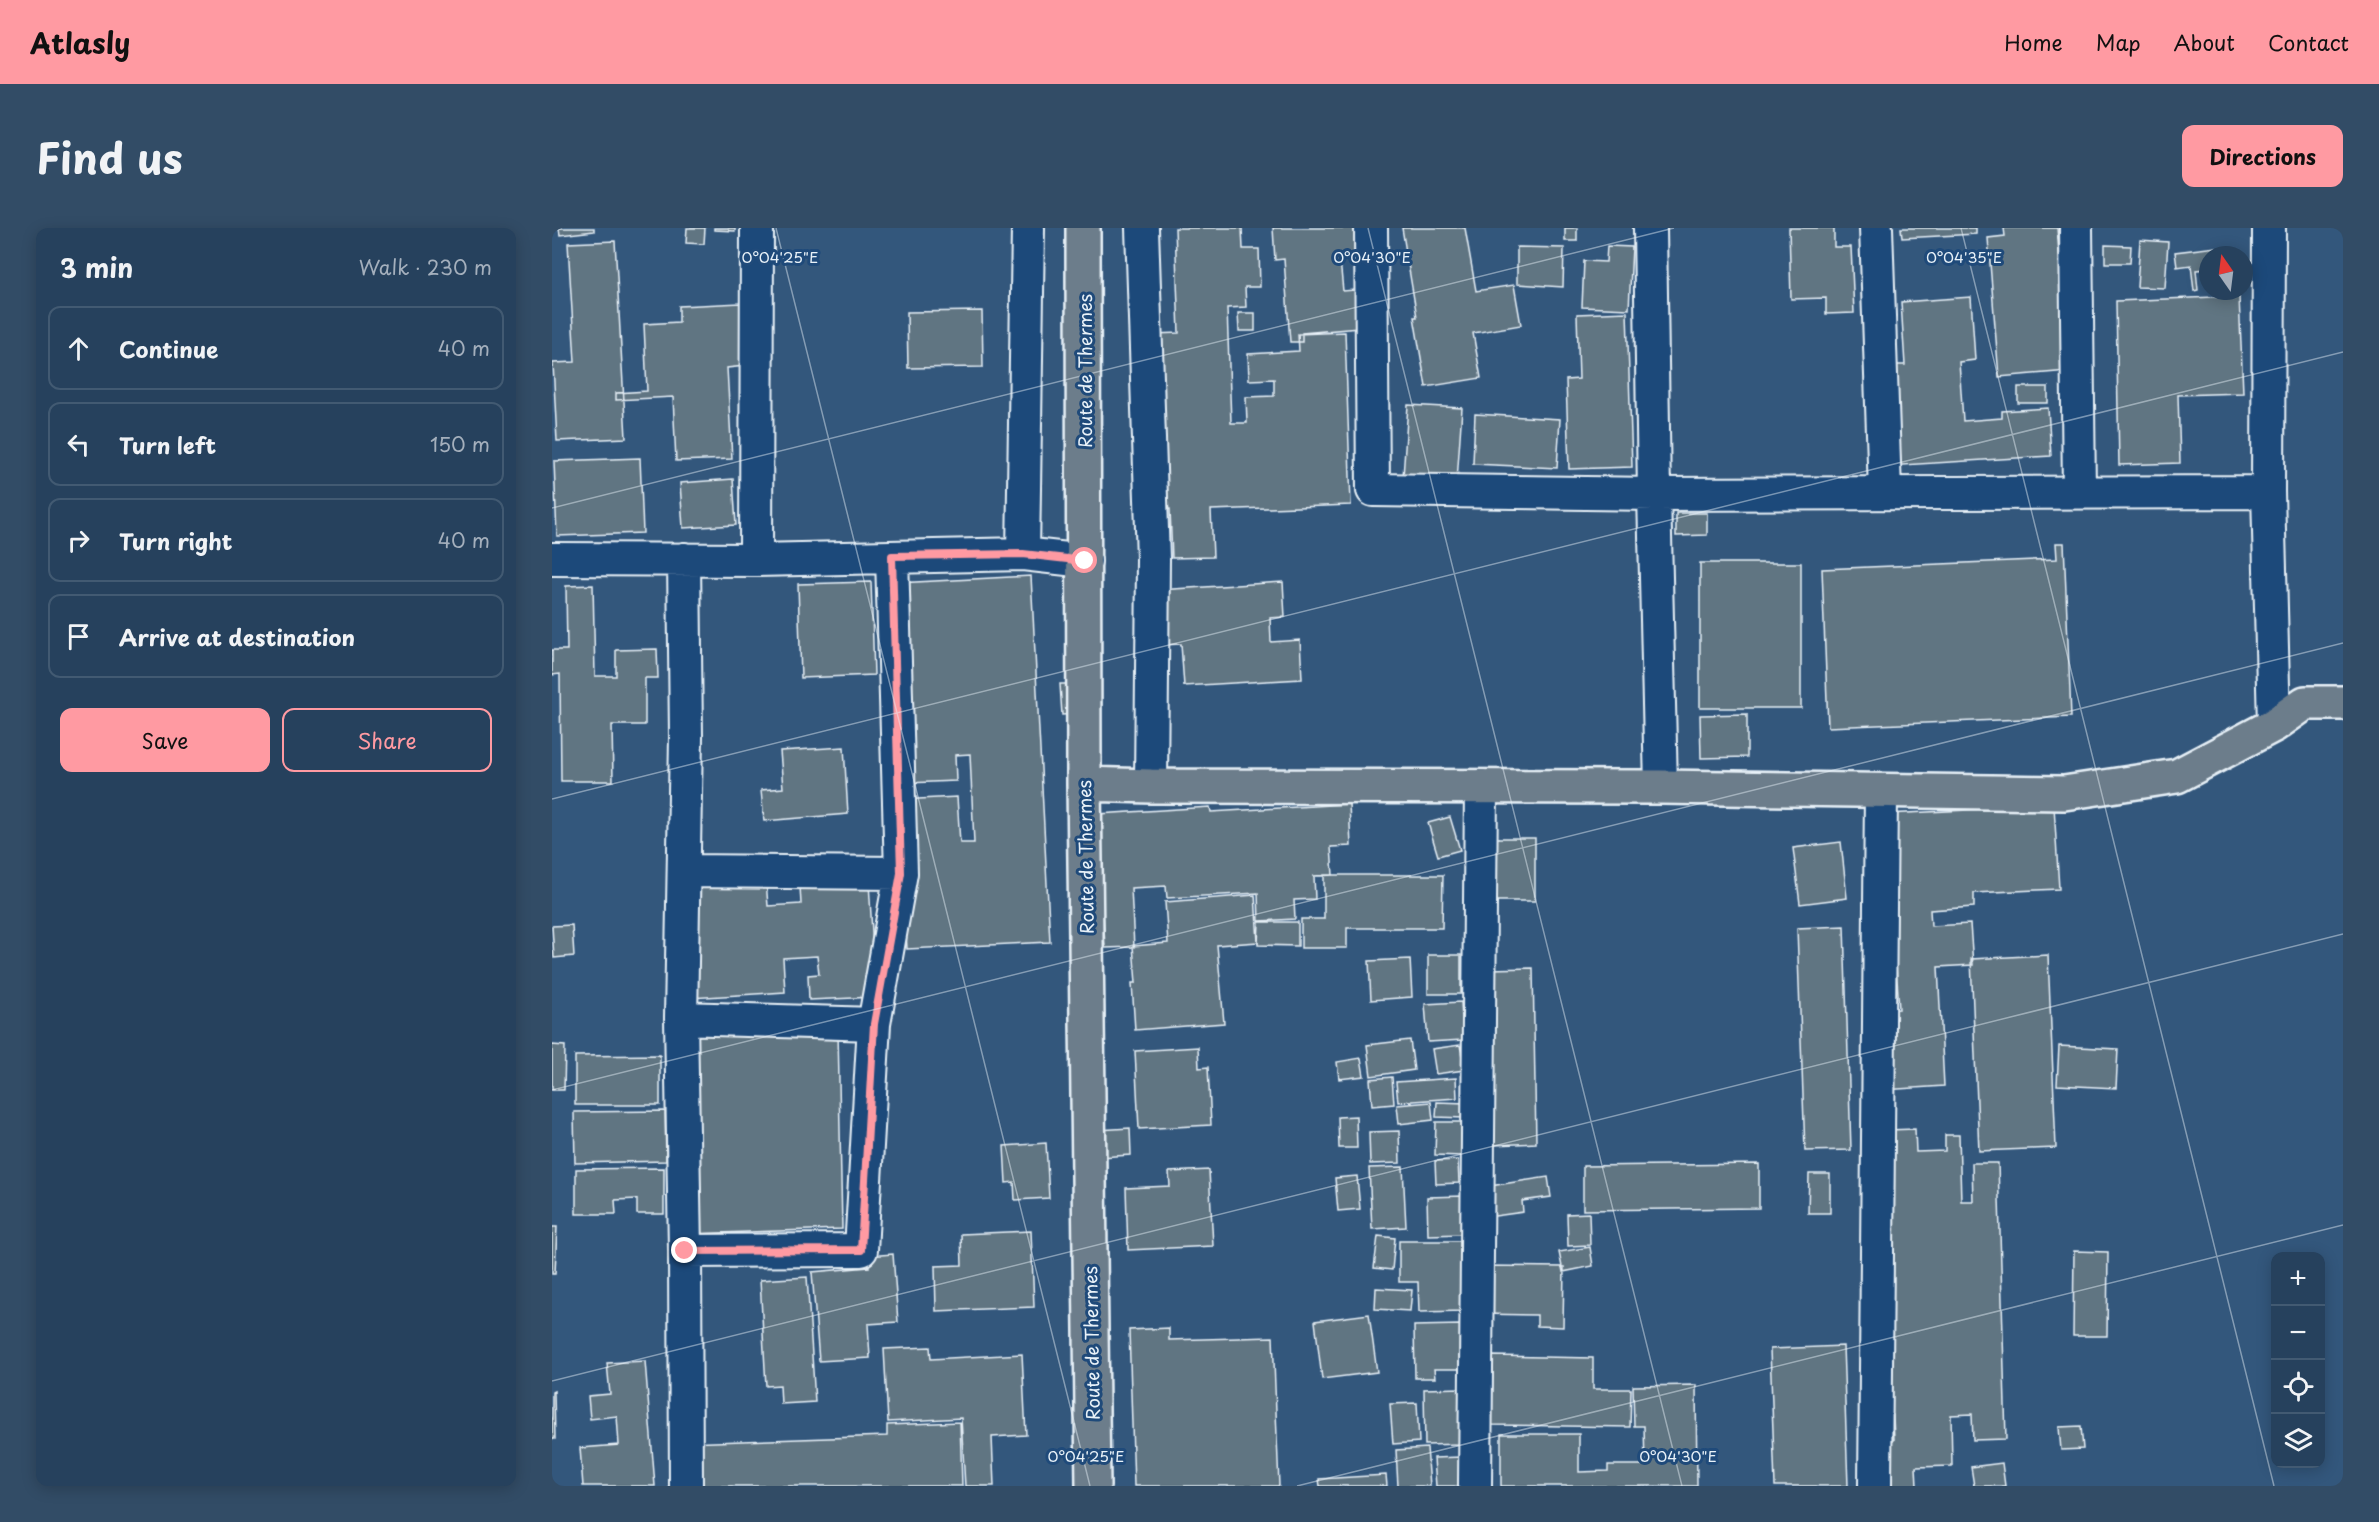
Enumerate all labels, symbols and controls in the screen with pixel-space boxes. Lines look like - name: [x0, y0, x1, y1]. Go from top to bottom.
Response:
- text: Atlasly: [30, 21, 130, 64]
- text: Home: [2004, 26, 2063, 58]
- text: Map: [2096, 26, 2141, 58]
- text: About: [2174, 26, 2235, 58]
- text: Contact: [2268, 26, 2349, 58]
- text: Find us: [36, 125, 183, 188]
- button: Directions: [2182, 125, 2343, 187]
- text: 0°04'25"E: [742, 245, 818, 268]
- text: 0°04'30"E: [1333, 245, 1411, 268]
- text: 0°04'35"E: [1926, 245, 2002, 268]
- north arrow: [2199, 246, 2253, 300]
- text: 3 min: [60, 248, 133, 287]
- text: Walk · 230 m: [359, 252, 492, 282]
- street label: Route de Thermes: [1071, 294, 1098, 448]
- icon: ahead: [62, 332, 95, 365]
- text: Continue: [119, 332, 218, 365]
- text: 40 m: [438, 333, 490, 363]
- icon: left: [62, 428, 95, 461]
- text: Turn left: [119, 428, 216, 461]
- text: 150 m: [430, 429, 490, 459]
- icon: right: [62, 524, 95, 557]
- text: Turn right: [119, 524, 232, 557]
- text: 40 m: [438, 525, 490, 555]
- route start: [1071, 547, 1097, 573]
- icon: arrive: [62, 620, 95, 653]
- text: Arrive at destination: [119, 620, 355, 653]
- button: Save: [60, 708, 270, 772]
- button: Share: [282, 708, 492, 772]
- street label: Route de Thermes: [1070, 780, 1100, 934]
- route end: [671, 1237, 697, 1263]
- map controls: [2271, 1252, 2325, 1468]
- button: +: [2271, 1252, 2325, 1306]
- street label: Route de Thermes: [1076, 1266, 1106, 1420]
- button: −: [2271, 1306, 2325, 1360]
- button: locate: [2271, 1360, 2325, 1414]
- button: layers: [2271, 1414, 2325, 1468]
- text: 0°04'25"E: [1048, 1444, 1124, 1467]
- text: 0°04'30"E: [1639, 1444, 1717, 1467]

